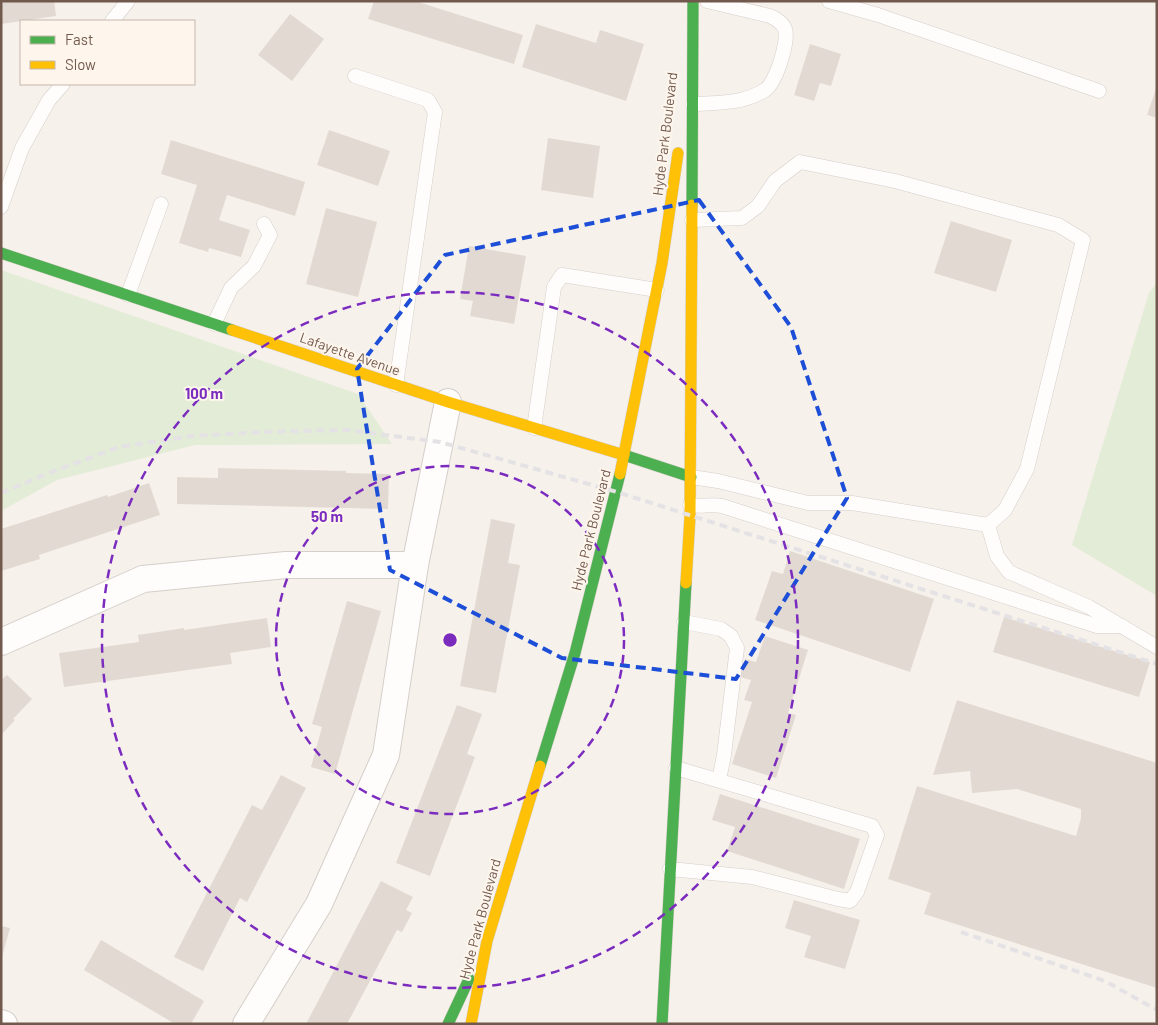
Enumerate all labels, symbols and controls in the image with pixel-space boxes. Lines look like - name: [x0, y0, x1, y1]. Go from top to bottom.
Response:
- legend: [20, 20, 195, 85]
- text: Fast: [65, 30, 93, 48]
- text: Slow: [65, 55, 96, 73]
- street label: Hyde Park Boulevard: [648, 71, 681, 197]
- street label: Lafayette Avenue: [298, 328, 403, 379]
- text: 100 m: [185, 384, 223, 402]
- street label: Hyde Park Boulevard: [567, 468, 614, 592]
- text: 50 m: [311, 507, 343, 525]
- centre of rings: [441, 631, 459, 649]
- street label: Hyde Park Boulevard: [455, 857, 504, 981]

